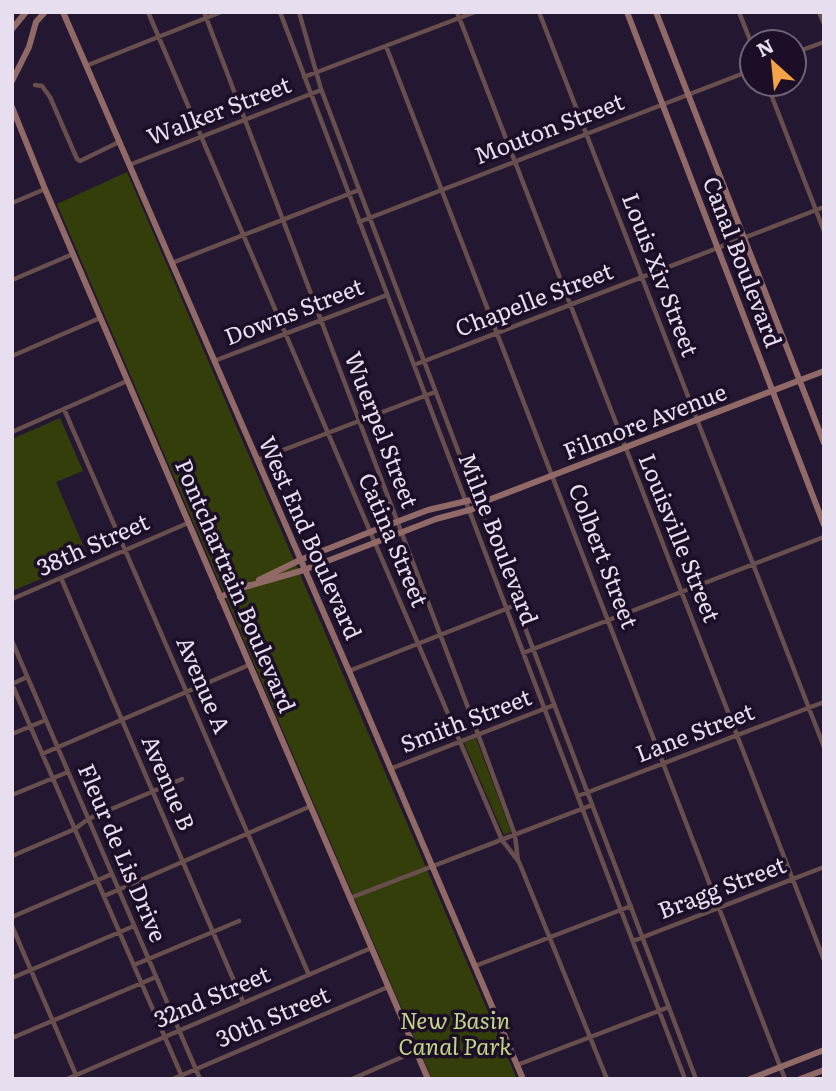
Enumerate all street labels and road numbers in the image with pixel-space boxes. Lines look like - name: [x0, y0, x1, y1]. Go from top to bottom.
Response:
- street label: Walker Street: [141, 66, 296, 152]
- street label: Mouton Street: [468, 83, 629, 171]
- street label: Canal Boulevard: [696, 171, 792, 352]
- street label: Louis Xiv Street: [615, 188, 709, 362]
- street label: Chapelle Street: [449, 252, 618, 344]
- street label: Downs Street: [219, 268, 368, 352]
- street label: Wuerpel Street: [337, 346, 429, 513]
- street label: Filmore Avenue: [558, 373, 731, 467]
- street label: West End Boulevard: [252, 430, 372, 644]
- street label: Milne Boulevard: [451, 447, 548, 629]
- street label: Louisville Street: [632, 448, 730, 627]
- street label: Pontchartrain Boulevard: [168, 453, 306, 717]
- street label: Catina Street: [351, 467, 439, 612]
- street label: Colbert Street: [562, 478, 648, 634]
- street label: 38th Street: [30, 503, 155, 583]
- street label: Avenue A: [169, 631, 241, 738]
- street label: Smith Street: [395, 678, 536, 760]
- street label: Lane Street: [630, 693, 759, 769]
- street label: Avenue B: [135, 729, 205, 835]
- street label: Fleur de Lis Drive: [71, 758, 177, 947]
- street label: Bragg Street: [652, 846, 791, 926]
- street label: 32nd Street: [148, 955, 275, 1035]
- street label: 30th Street: [210, 976, 335, 1054]

